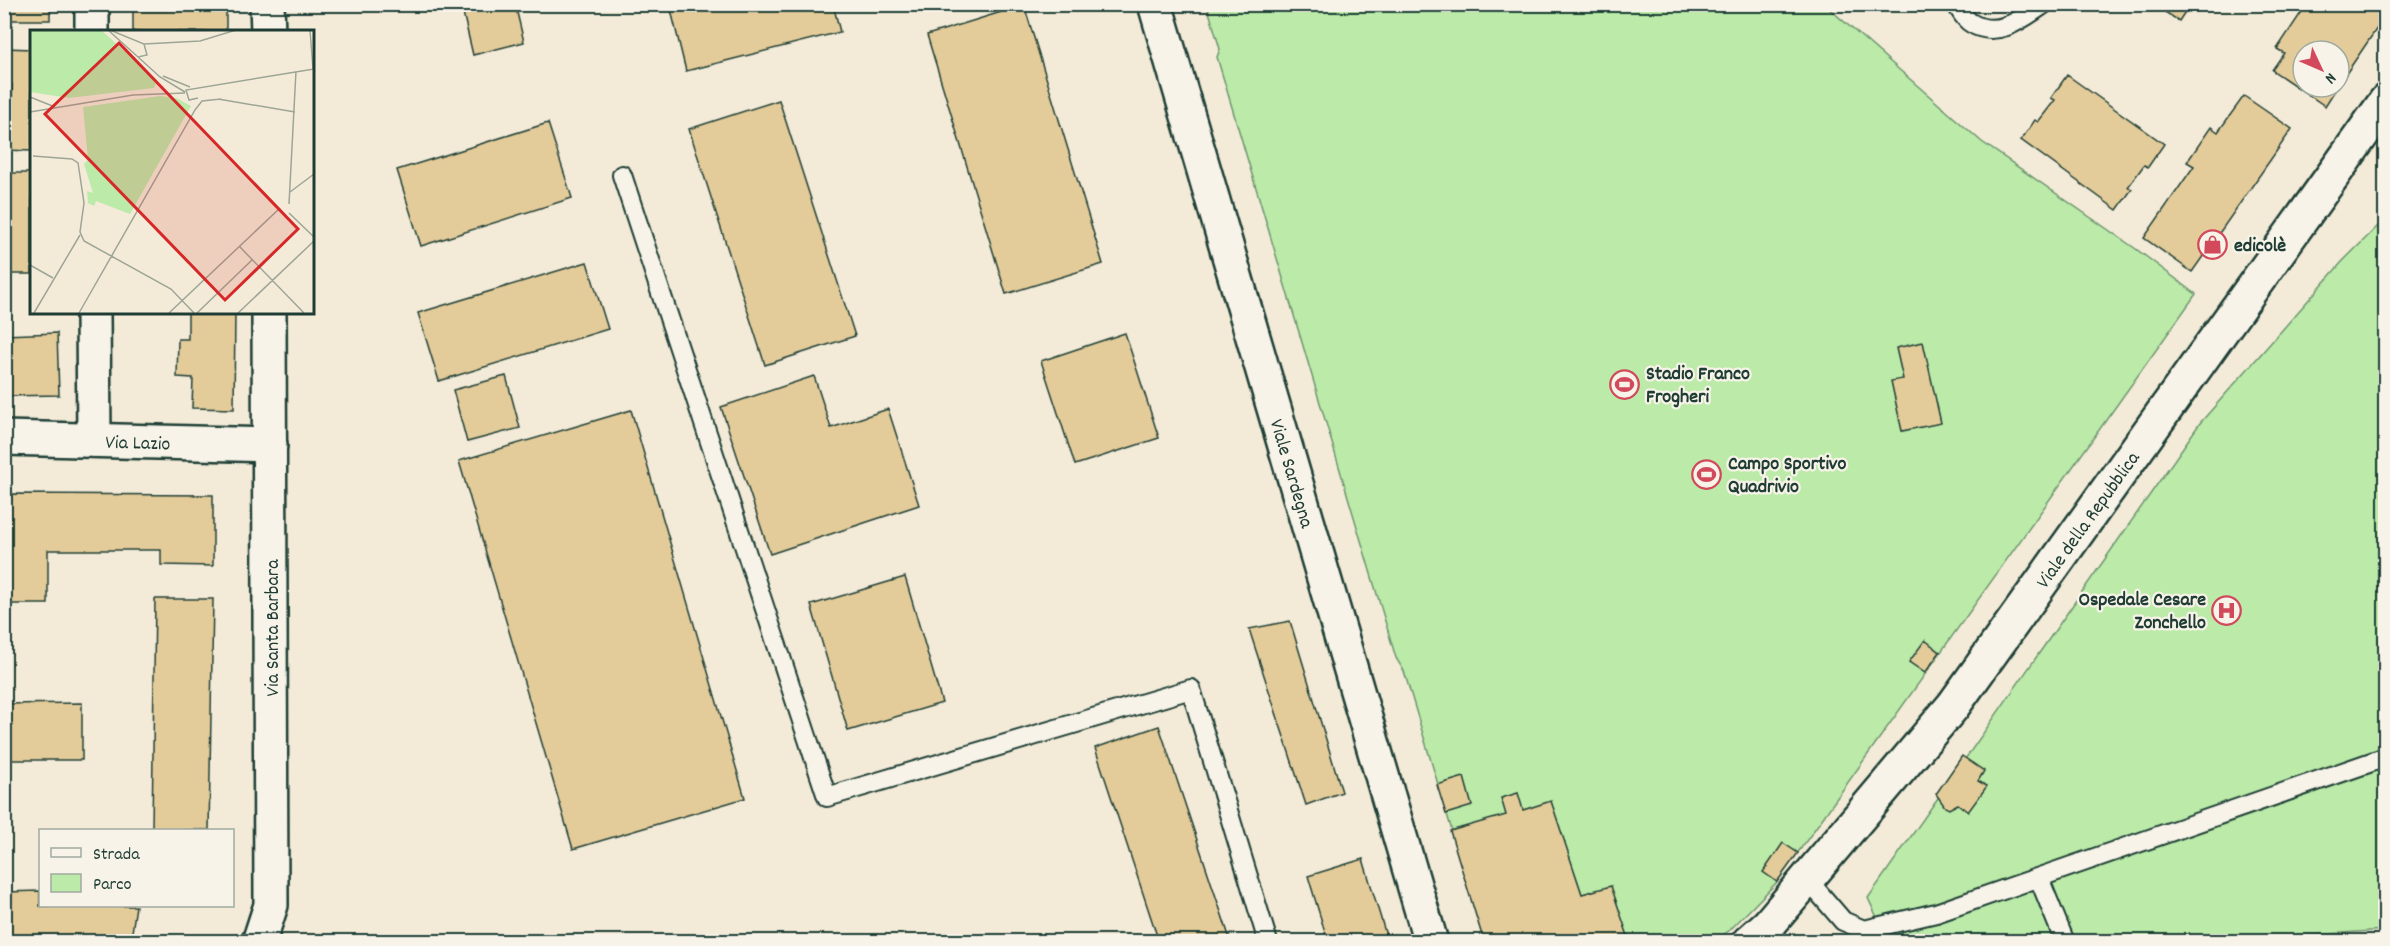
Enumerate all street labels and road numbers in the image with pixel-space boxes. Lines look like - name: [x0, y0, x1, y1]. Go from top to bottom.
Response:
- street label: Viale Sardegna: [1261, 416, 1320, 532]
- street label: Via Lazio: [105, 430, 171, 459]
- street label: Viale della Repubblica: [2031, 446, 2148, 595]
- street label: Via Santa Barbara: [260, 559, 288, 697]

